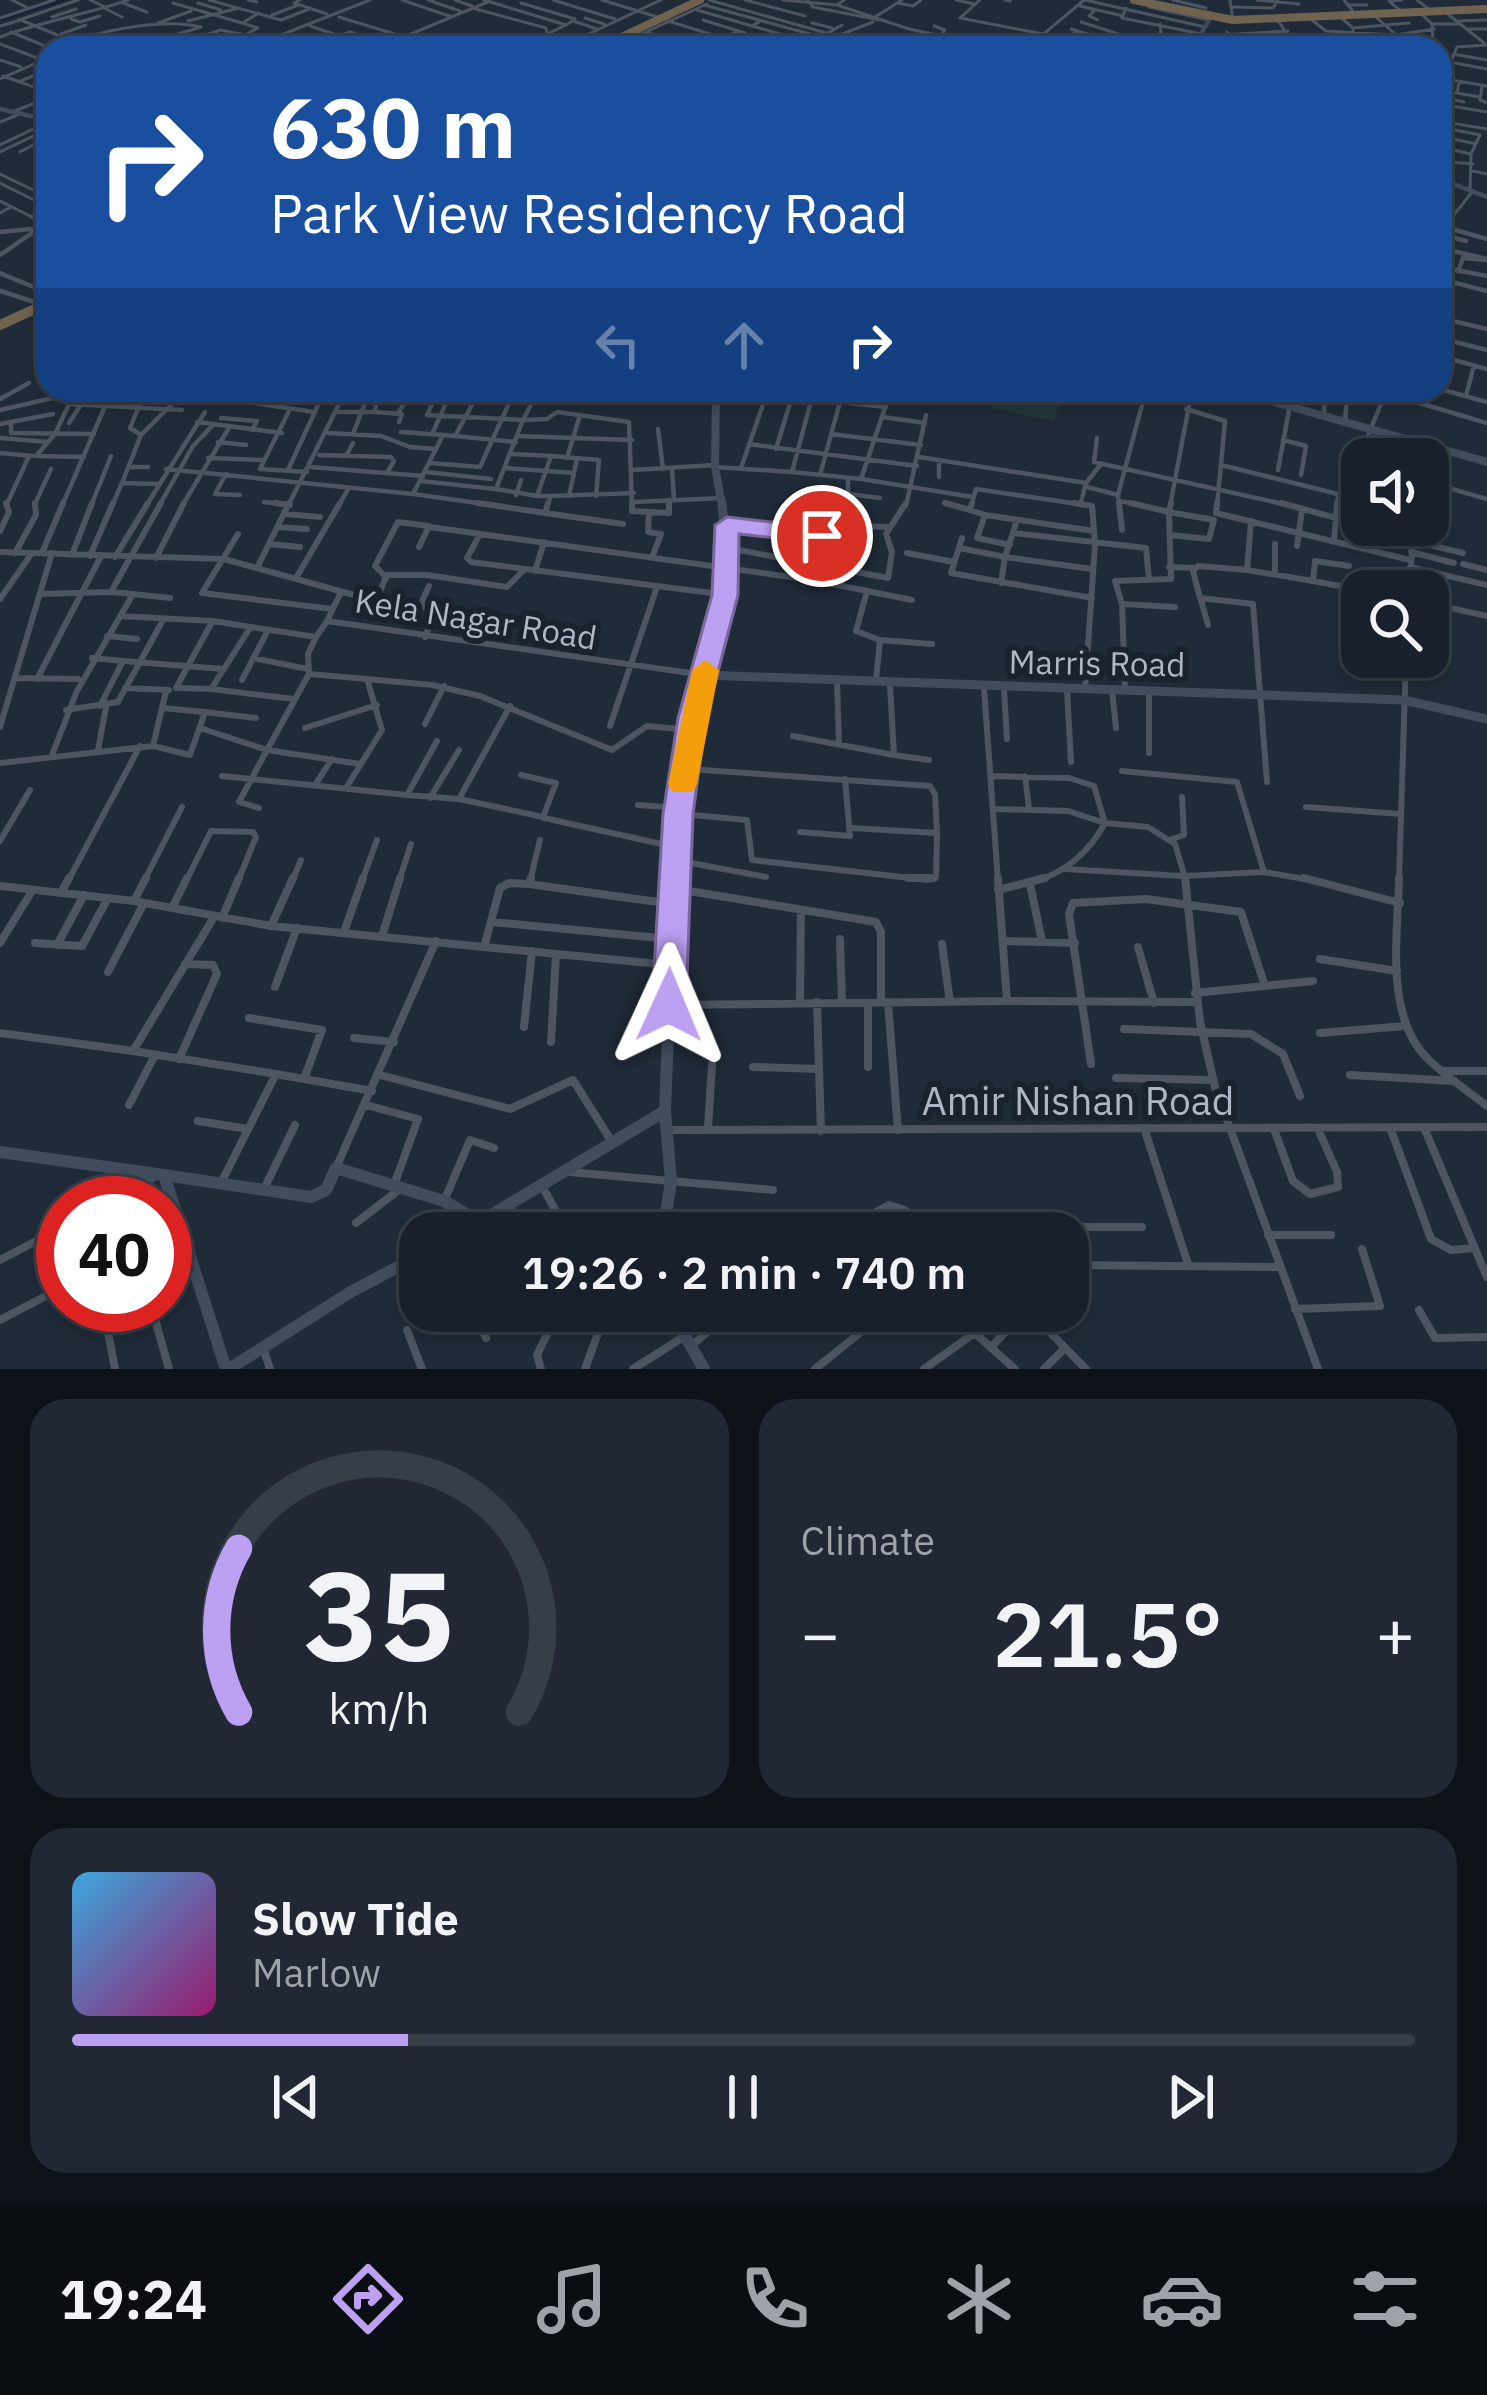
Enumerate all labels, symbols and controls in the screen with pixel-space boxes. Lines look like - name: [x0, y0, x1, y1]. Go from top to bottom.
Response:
- text: 630 m: [270, 72, 516, 181]
- icon: right: [72, 84, 228, 240]
- text: Park View Residency Road: [270, 178, 908, 248]
- icon: left: [585, 312, 651, 378]
- icon: ahead: [711, 312, 777, 378]
- icon: right: [837, 312, 903, 378]
- map controls: [1341, 438, 1449, 678]
- button: sound: [1341, 438, 1449, 546]
- pin: [771, 485, 873, 587]
- icon: arrive: [789, 503, 855, 569]
- button: search: [1341, 570, 1449, 678]
- street label: Kela Nagar Road: [352, 578, 600, 659]
- street label: Marris Road: [1008, 639, 1186, 686]
- position arrow: [606, 942, 732, 1068]
- street label: Amir Nishan Road: [922, 1075, 1234, 1126]
- speed limit sign: 40: [36, 1176, 192, 1332]
- text: 19:26 · 2 min · 740 m: [522, 1243, 966, 1301]
- text: Climate: [801, 1515, 935, 1566]
- text: 35: [304, 1533, 454, 1695]
- text: 21.5°: [992, 1575, 1223, 1692]
- text: −: [801, 1590, 840, 1676]
- text: +: [1375, 1590, 1415, 1676]
- text: km/h: [329, 1679, 430, 1735]
- text: Slow Tide: [252, 1889, 459, 1947]
- text: Marlow: [252, 1947, 381, 1998]
- icon: previous: [263, 2064, 329, 2130]
- icon: pause: [710, 2064, 776, 2130]
- icon: next: [1158, 2064, 1224, 2130]
- icon: directions: [326, 2257, 410, 2341]
- icon: music: [530, 2257, 614, 2341]
- icon: phone: [733, 2257, 817, 2341]
- icon: climate: [937, 2257, 1021, 2341]
- icon: car: [1140, 2257, 1224, 2341]
- icon: filters: [1343, 2257, 1427, 2341]
- text: 19:24: [60, 2264, 207, 2334]

